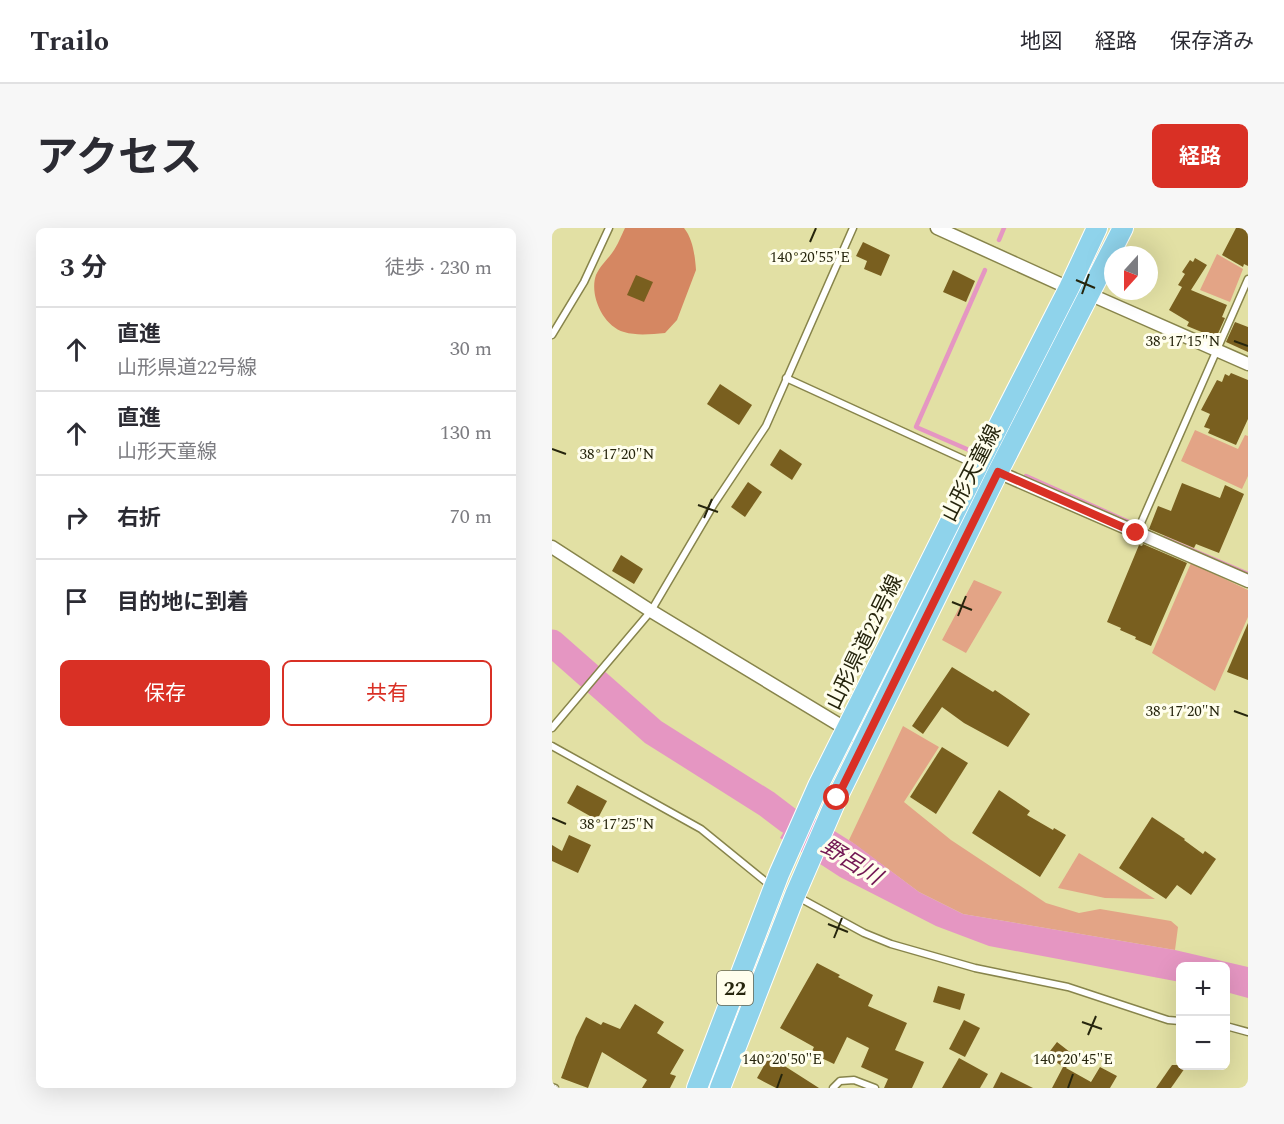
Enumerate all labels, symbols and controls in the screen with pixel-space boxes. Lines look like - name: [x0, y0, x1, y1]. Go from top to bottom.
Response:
- text: Trailo: [30, 20, 109, 63]
- text: 地図: [1020, 26, 1062, 58]
- text: 経路: [1095, 26, 1137, 58]
- text: 保存済み: [1170, 26, 1254, 58]
- button: 経路: [1152, 124, 1248, 188]
- text: アクセス: [36, 127, 202, 190]
- text: 140°20'55"E: [770, 246, 850, 269]
- north arrow: [1104, 246, 1158, 300]
- text: 3 分: [60, 248, 107, 288]
- text: 徒歩 · 230 m: [385, 253, 492, 283]
- text: 直進: [117, 318, 161, 351]
- text: 38°17'15"N: [1146, 330, 1221, 353]
- icon: ahead: [60, 333, 93, 366]
- text: 30 m: [450, 334, 492, 364]
- text: 山形県道22号線: [117, 353, 257, 383]
- text: 直進: [117, 402, 161, 435]
- icon: ahead: [60, 417, 93, 450]
- text: 130 m: [440, 418, 492, 448]
- street label: 山形天童線: [934, 419, 1010, 527]
- text: 山形天童線: [117, 437, 217, 467]
- text: 38°17'20"N: [580, 443, 655, 466]
- icon: right: [60, 501, 93, 534]
- text: 右折: [117, 502, 161, 535]
- text: 70 m: [450, 502, 492, 532]
- route end: [1122, 519, 1148, 545]
- street label: 山形県道22号線: [818, 569, 911, 716]
- icon: arrive: [60, 585, 93, 618]
- text: 目的地に到着: [117, 586, 249, 619]
- button: 保存: [60, 660, 270, 726]
- button: 共有: [282, 660, 492, 726]
- text: 38°17'20"N: [1146, 700, 1221, 723]
- route start: [823, 784, 849, 810]
- text: 38°17'25"N: [580, 813, 655, 836]
- water label: 野呂川: [814, 831, 890, 895]
- map controls: [1176, 962, 1230, 1070]
- button: +: [1176, 962, 1230, 1016]
- road number: 22: [717, 971, 753, 1005]
- button: −: [1176, 1016, 1230, 1070]
- text: 140°20'50"E: [742, 1048, 822, 1071]
- text: 140°20'45"E: [1033, 1048, 1113, 1071]

